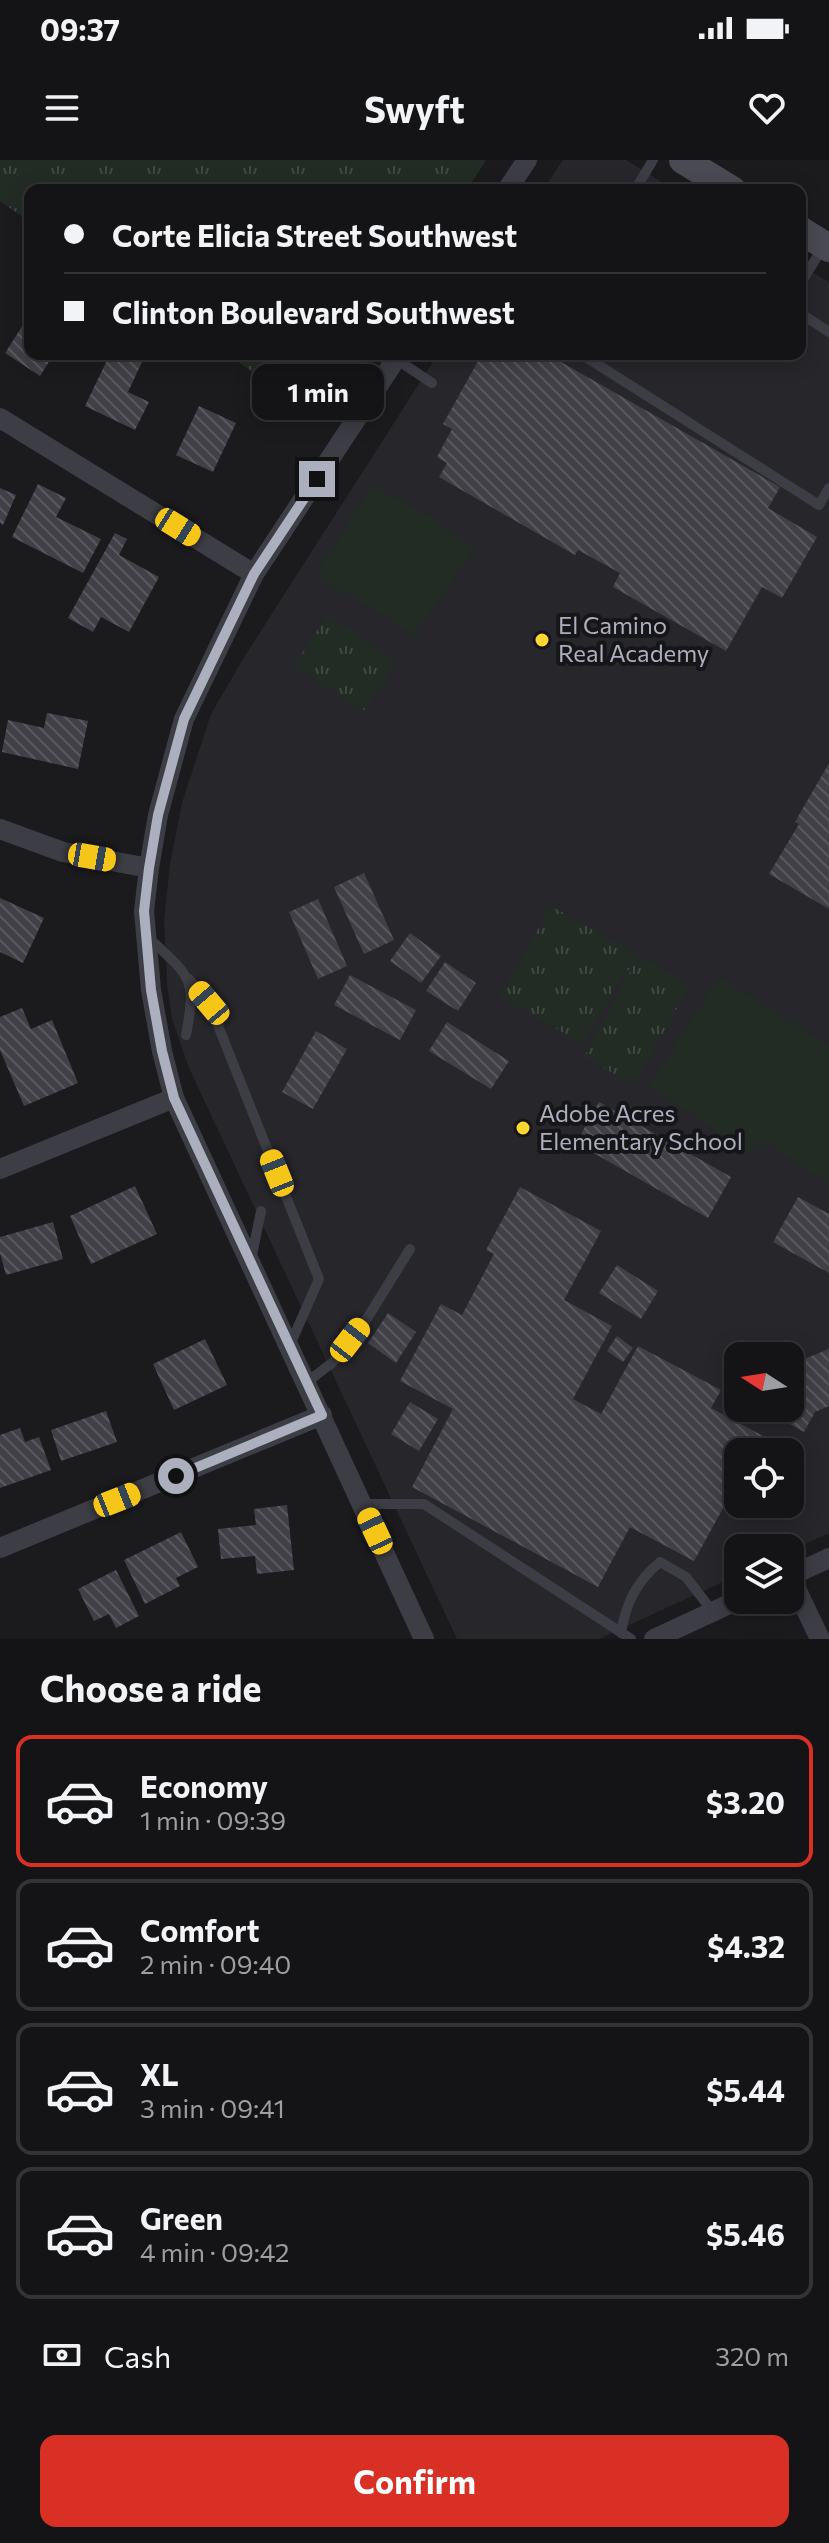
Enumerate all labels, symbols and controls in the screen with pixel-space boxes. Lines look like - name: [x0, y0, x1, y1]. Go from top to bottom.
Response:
- text: 09:37: [40, 10, 120, 47]
- icon: menu: [40, 86, 84, 130]
- text: Swyft: [364, 86, 465, 130]
- icon: heart: [745, 86, 789, 130]
- text: Corte Elicia Street Southwest: [112, 216, 517, 253]
- text: Clinton Boulevard Southwest: [112, 293, 515, 330]
- callout: 1 min: [251, 363, 383, 419]
- text: 1 min: [287, 376, 349, 407]
- route end: [299, 461, 335, 497]
- car: [151, 504, 205, 550]
- place label: El Camino Real Academy: [558, 610, 709, 667]
- marker: El Camino Real Academy: [533, 631, 551, 649]
- car: [66, 841, 118, 873]
- car: [184, 977, 234, 1029]
- place label: Adobe Acres Elementary School: [539, 1098, 743, 1155]
- marker: Adobe Acres Elementary School: [514, 1119, 532, 1137]
- car: [257, 1146, 297, 1200]
- car: [326, 1314, 374, 1366]
- north arrow: [724, 1342, 804, 1422]
- map controls: [724, 1342, 804, 1614]
- button: locate: [724, 1438, 804, 1518]
- route start: [158, 1458, 194, 1494]
- car: [90, 1480, 144, 1520]
- car: [354, 1504, 396, 1558]
- button: layers: [724, 1534, 804, 1614]
- text: Choose a ride: [40, 1665, 261, 1709]
- icon: car: [44, 1765, 116, 1837]
- text: Economy: [140, 1767, 268, 1804]
- text: $3.20: [706, 1783, 785, 1820]
- text: 1 min · 09:39: [140, 1804, 286, 1835]
- icon: car: [44, 1909, 116, 1981]
- text: Comfort: [140, 1911, 259, 1948]
- text: $4.32: [707, 1927, 785, 1964]
- text: 2 min · 09:40: [140, 1948, 291, 1979]
- icon: car: [44, 2053, 116, 2125]
- text: XL: [140, 2055, 179, 2092]
- text: $5.44: [706, 2071, 785, 2108]
- text: 3 min · 09:41: [140, 2092, 285, 2123]
- icon: car: [44, 2197, 116, 2269]
- text: Green: [140, 2199, 223, 2236]
- text: $5.46: [706, 2215, 785, 2252]
- text: 4 min · 09:42: [140, 2236, 289, 2267]
- icon: cash: [40, 2333, 84, 2377]
- text: Cash: [104, 2337, 171, 2374]
- text: 320 m: [715, 2340, 789, 2371]
- button: Confirm: [40, 2435, 789, 2527]

